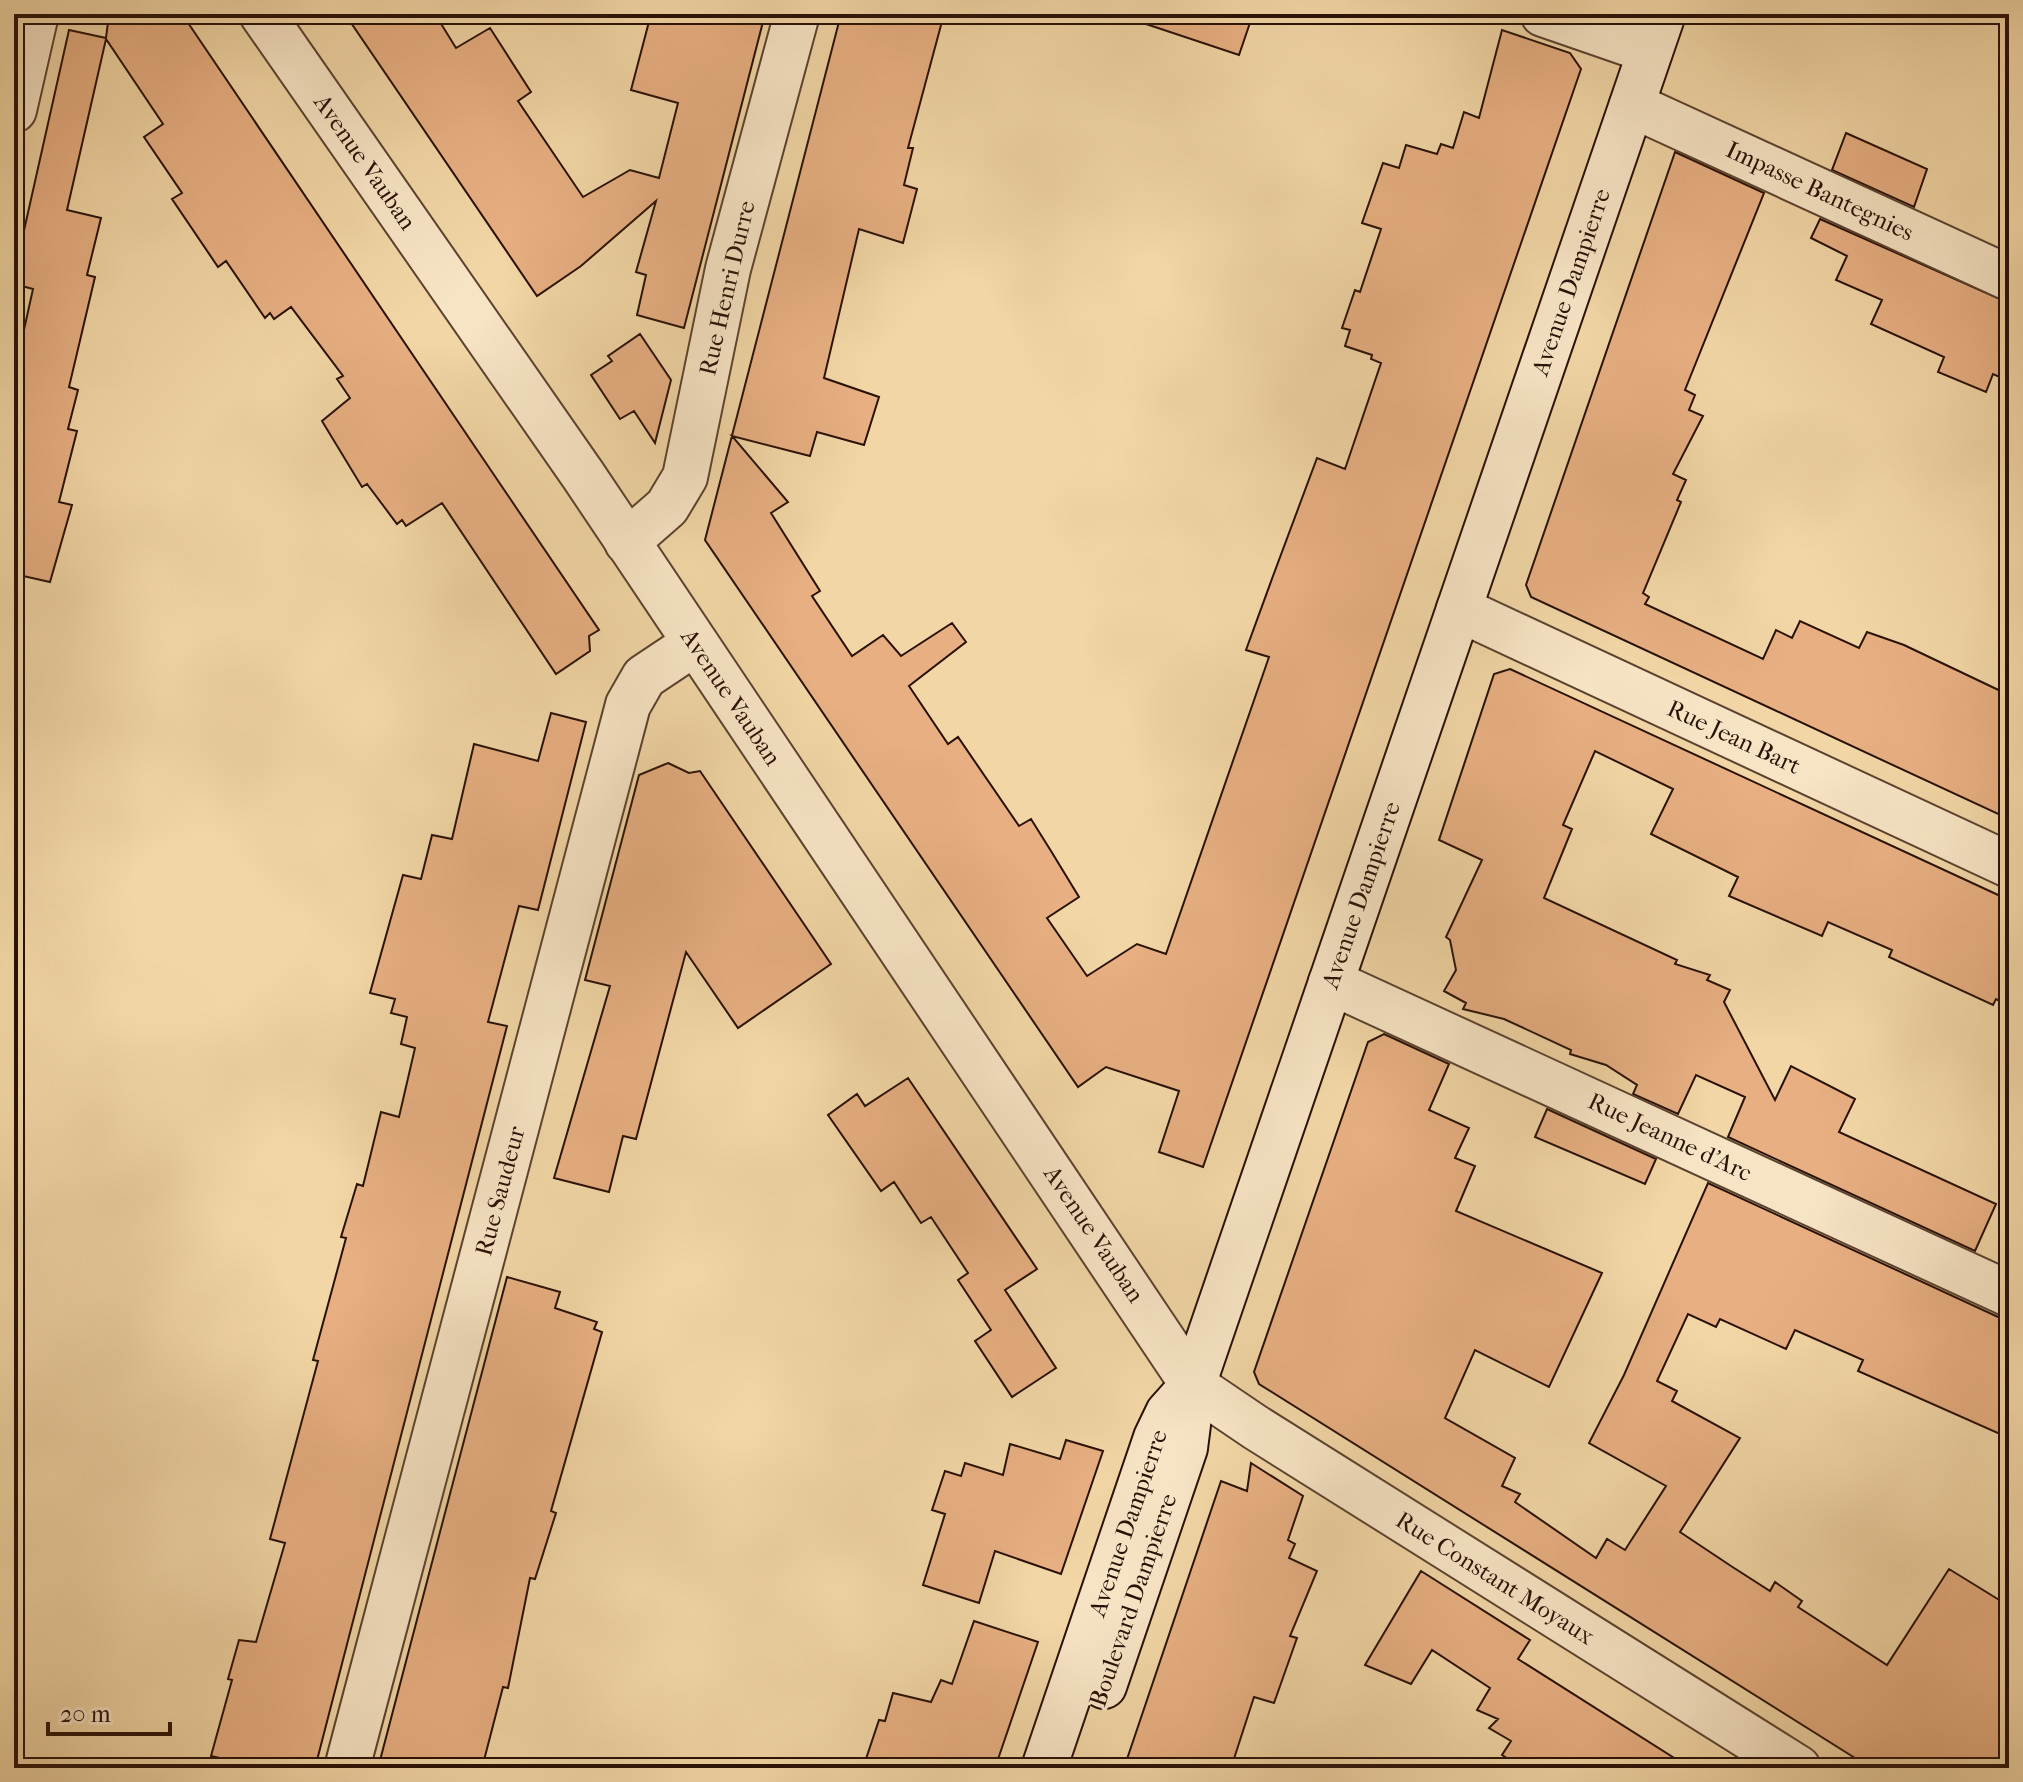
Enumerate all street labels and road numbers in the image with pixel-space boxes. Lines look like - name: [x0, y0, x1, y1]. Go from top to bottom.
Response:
- street label: Avenue Vauban: [307, 88, 422, 235]
- street label: Impasse Bantegnies: [1722, 135, 1918, 247]
- street label: Avenue Dampierre: [1526, 185, 1616, 380]
- street label: Rue Henri Durre: [693, 198, 761, 378]
- street label: Avenue Vauban: [674, 623, 787, 771]
- street label: Rue Jean Bart: [1663, 694, 1805, 780]
- street label: Avenue Dampierre: [1316, 798, 1406, 993]
- street label: Rue Jeanne d'Arc: [1584, 1087, 1756, 1187]
- street label: Rue Saudeur: [469, 1122, 531, 1259]
- street label: Avenue Vauban: [1037, 1160, 1150, 1308]
- street label: Avenue Dampierre: [1083, 1426, 1173, 1621]
- street label: Boulevard Dampierre: [1083, 1490, 1183, 1710]
- street label: Rue Constant Moyaux: [1391, 1506, 1600, 1651]

